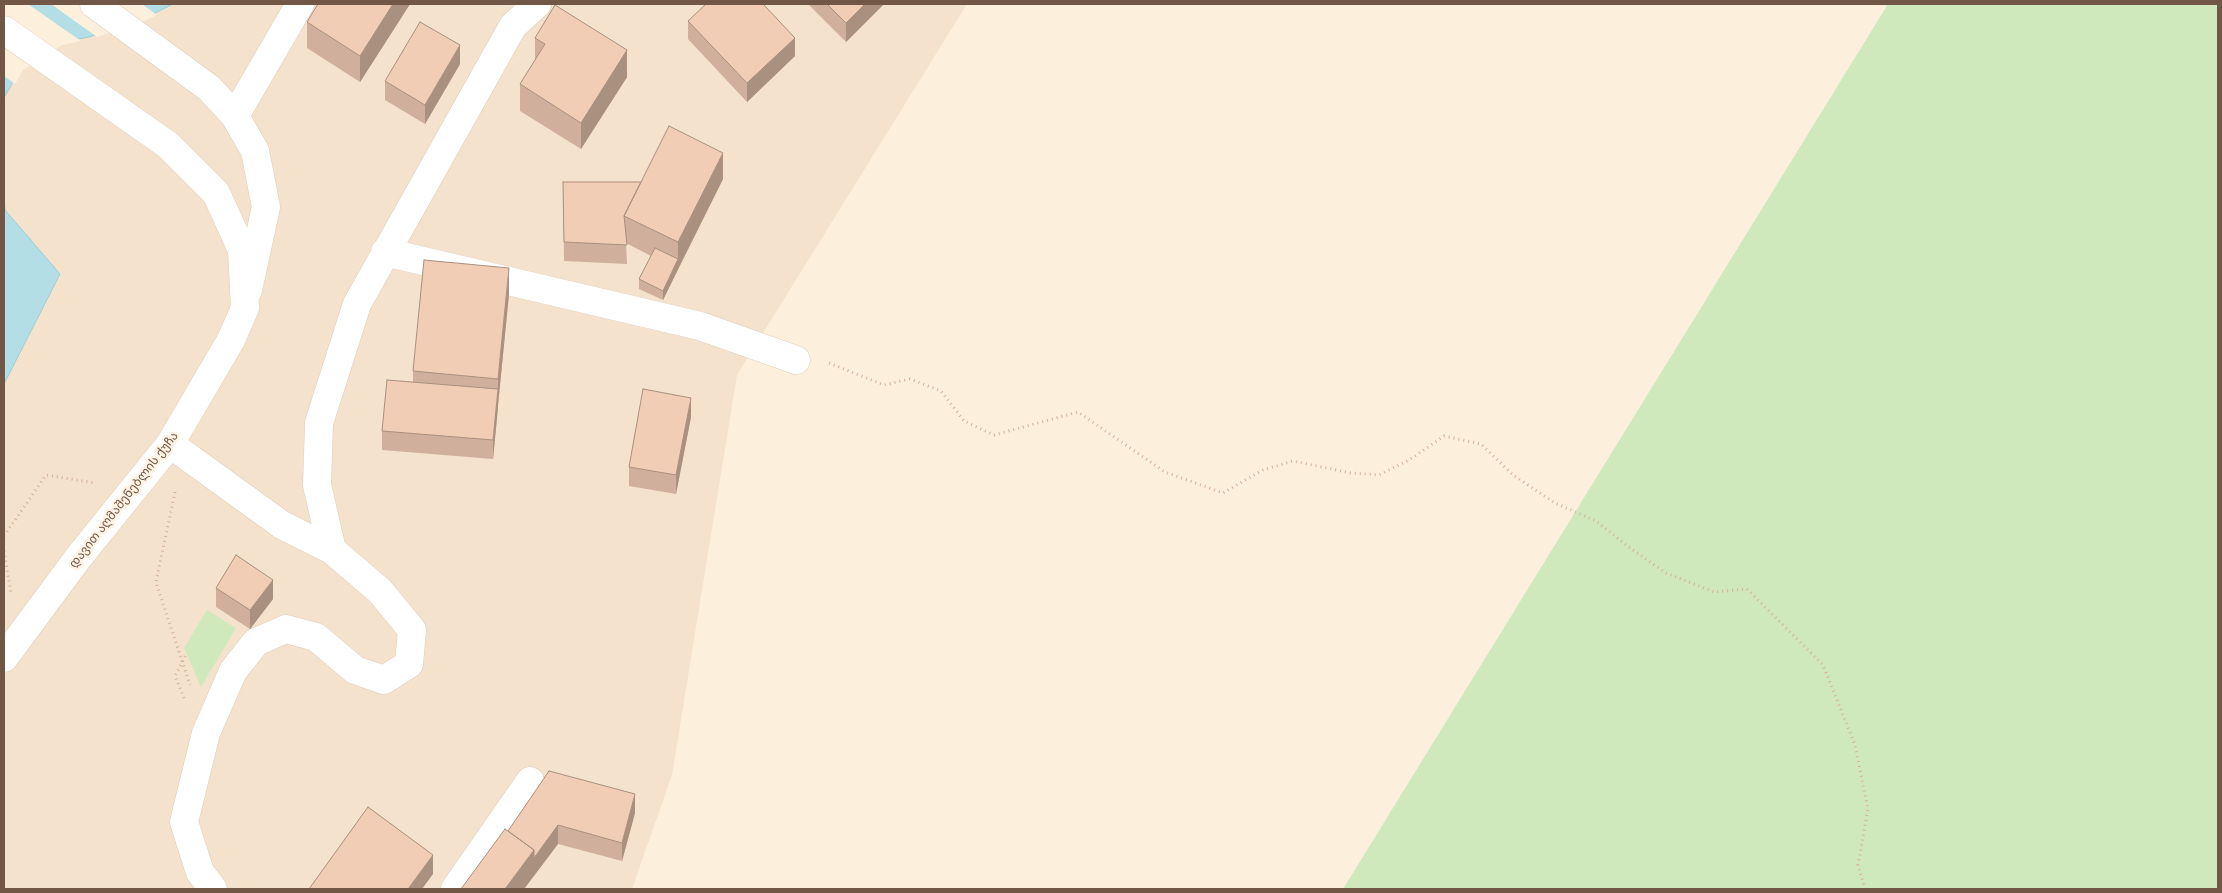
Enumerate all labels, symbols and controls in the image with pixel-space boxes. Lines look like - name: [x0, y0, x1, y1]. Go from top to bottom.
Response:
- street label: დავით აღმაშენებლის ქუჩა: [66, 429, 182, 571]

